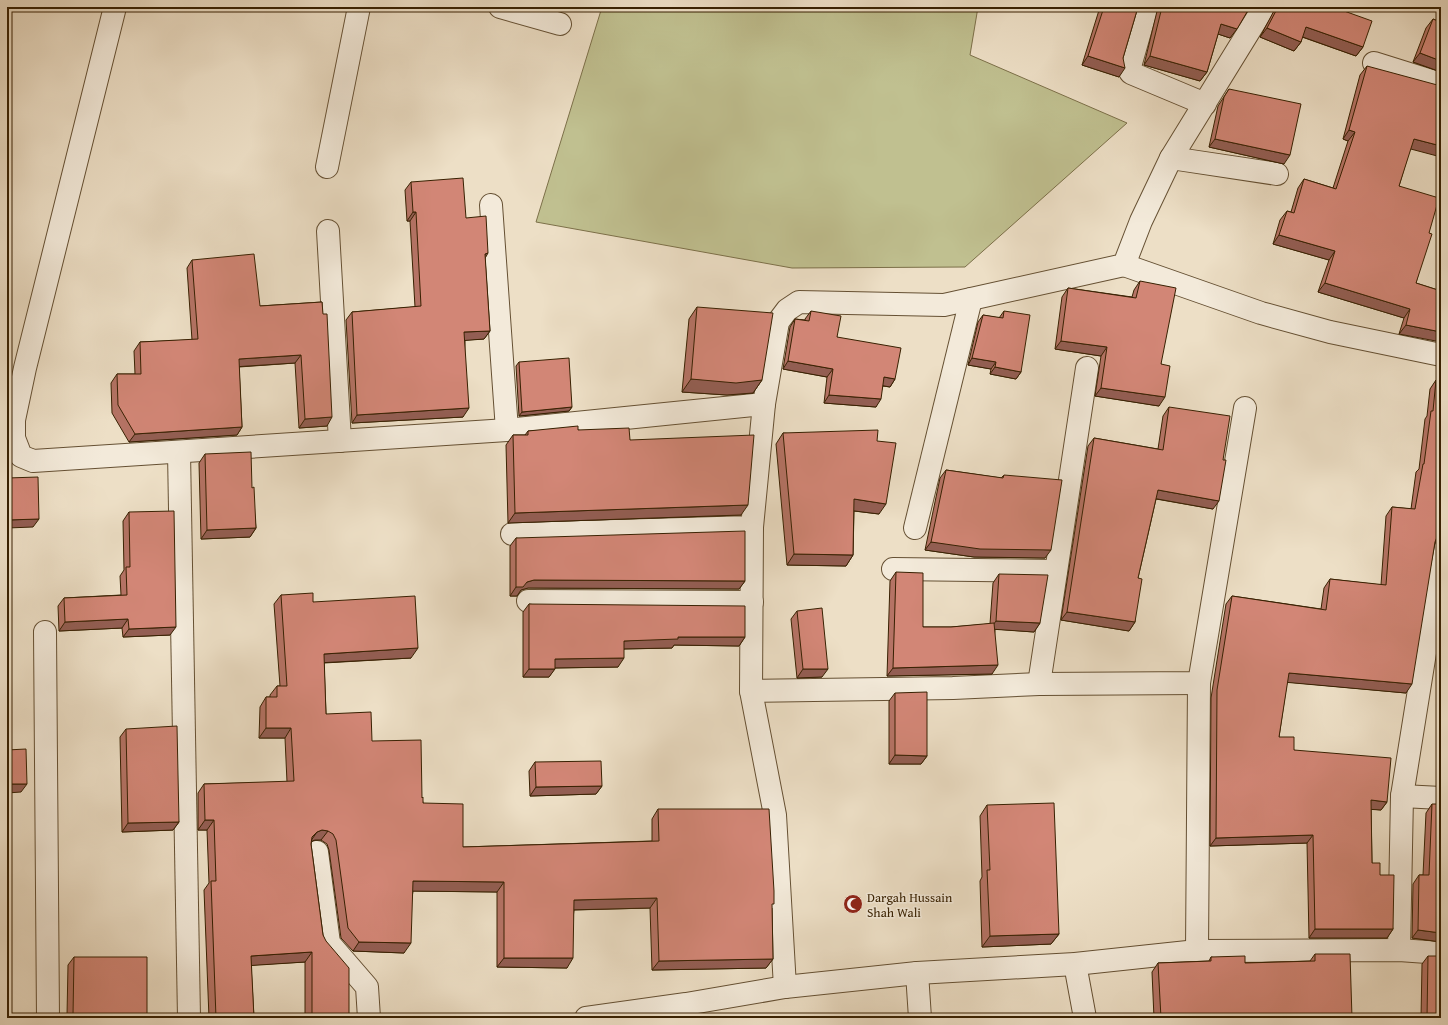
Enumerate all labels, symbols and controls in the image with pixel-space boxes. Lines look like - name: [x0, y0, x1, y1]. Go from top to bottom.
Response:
- place label: Dargah Hussain Shah Wali: [867, 888, 953, 922]
- mosque icon: Dargah Hussain Shah Wali: [842, 893, 864, 915]

